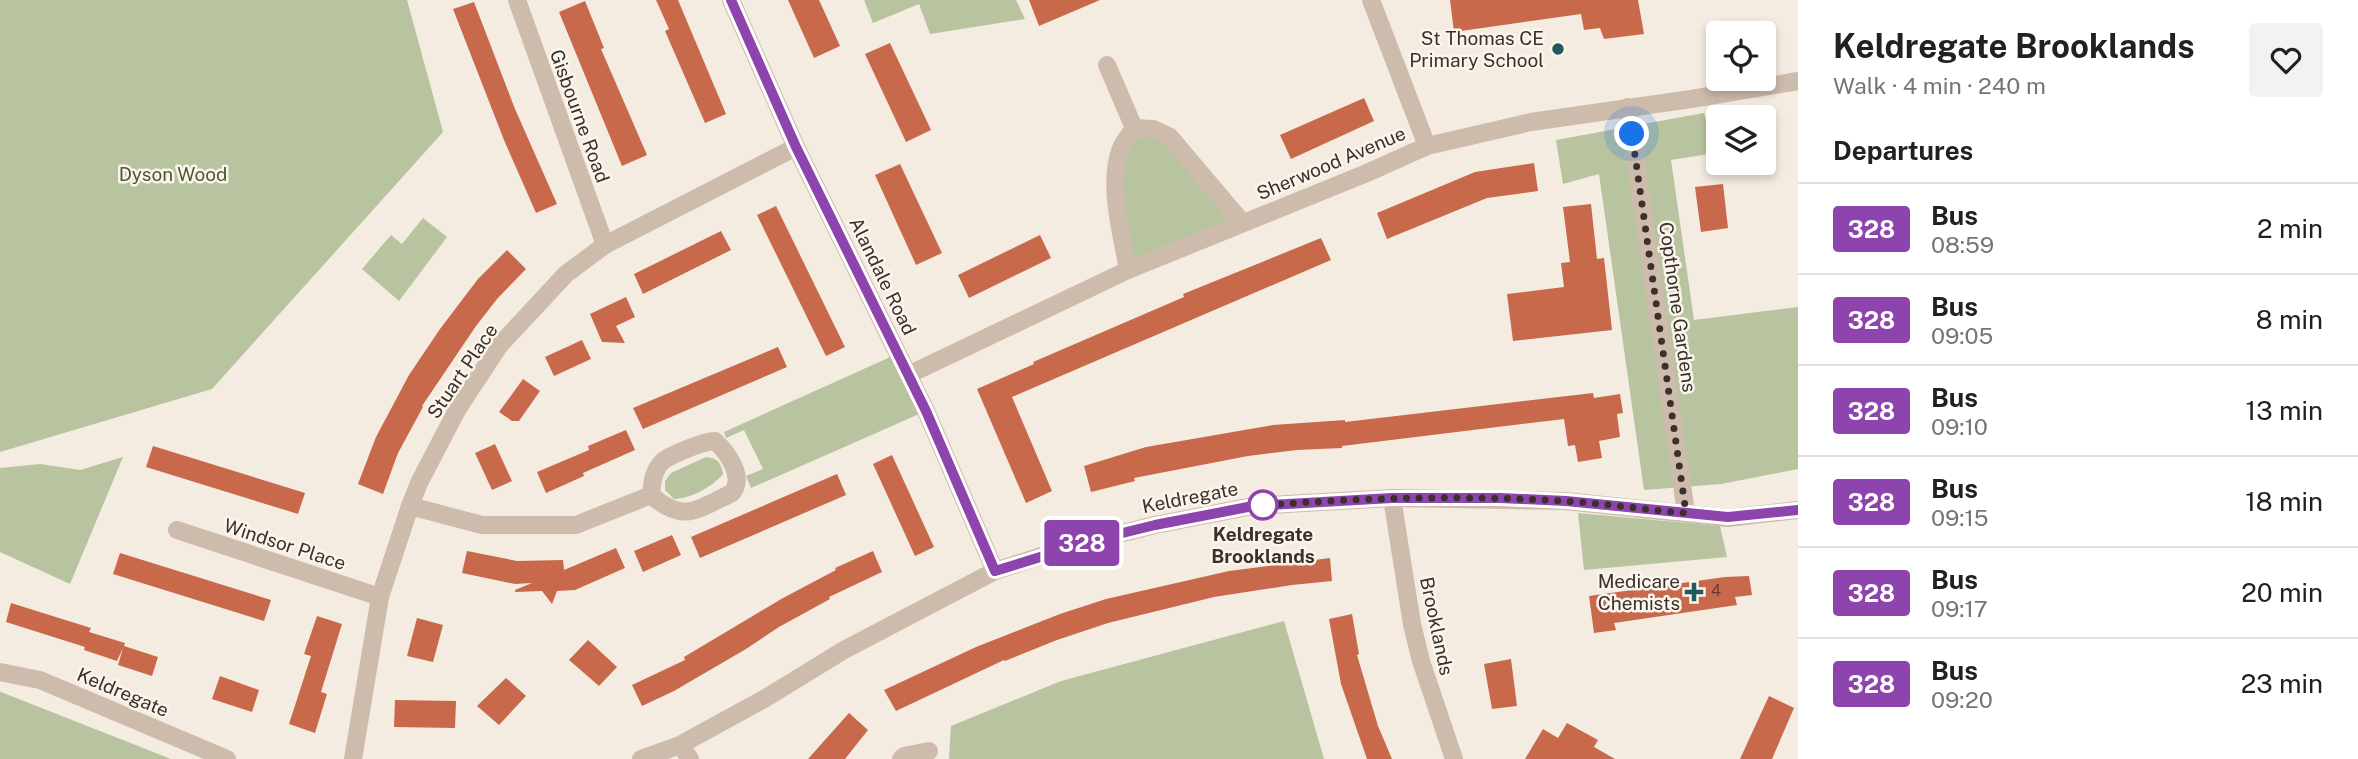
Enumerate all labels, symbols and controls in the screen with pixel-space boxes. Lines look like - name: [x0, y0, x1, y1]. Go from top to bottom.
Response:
- map controls: [1706, 21, 1776, 175]
- button: locate: [1706, 21, 1776, 91]
- button: heart: [2249, 23, 2323, 97]
- place label: St Thomas CE Primary School: [1409, 27, 1544, 71]
- text: Keldregate Brooklands: [1833, 27, 2195, 65]
- marker: St Thomas CE Primary School: [1550, 41, 1566, 57]
- street label: Gisbourne Road: [546, 46, 614, 186]
- text: Walk · 4 min · 240 m: [1833, 72, 2046, 99]
- button: layers: [1706, 105, 1776, 175]
- your location: [1614, 116, 1649, 151]
- street label: Sherwood Avenue: [1253, 122, 1409, 204]
- text: Departures: [1833, 135, 1973, 166]
- park label: Dyson Wood: [119, 163, 227, 185]
- text: Bus: [1931, 200, 1978, 231]
- text: 2 min: [2257, 213, 2323, 244]
- street label: Alandale Road: [845, 214, 921, 338]
- text: 328: [1848, 215, 1895, 243]
- street label: Copthorne Gardens: [1655, 220, 1701, 394]
- text: 08:59: [1931, 231, 1994, 258]
- text: Bus: [1931, 291, 1978, 322]
- text: 8 min: [2256, 304, 2323, 335]
- text: 328: [1848, 306, 1895, 334]
- street label: Stuart Place: [422, 319, 502, 423]
- text: 09:05: [1931, 322, 1993, 349]
- text: Bus: [1931, 382, 1978, 413]
- text: 13 min: [2246, 395, 2323, 426]
- text: 328: [1848, 397, 1895, 425]
- text: 09:10: [1931, 413, 1988, 440]
- text: Bus: [1931, 473, 1978, 504]
- street label: Keldregate: [1140, 477, 1240, 517]
- text: 18 min: [2245, 486, 2323, 517]
- text: 328: [1848, 488, 1895, 516]
- marker: Keldregate Brooklands: [1248, 490, 1278, 520]
- text: 09:15: [1931, 504, 1989, 531]
- street label: Windsor Place: [221, 514, 349, 574]
- line badge: 328: [1042, 520, 1122, 566]
- place label: Keldregate Brooklands: [1211, 523, 1315, 567]
- text: 328: [1058, 529, 1106, 557]
- text: Bus: [1931, 564, 1978, 595]
- place label: Medicare Chemists: [1598, 570, 1680, 614]
- street label: Brooklands: [1416, 575, 1458, 677]
- text: 20 min: [2241, 577, 2323, 608]
- text: 328: [1848, 579, 1895, 607]
- house number: 4: [1711, 581, 1721, 600]
- marker: Medicare Chemists: [1686, 584, 1702, 600]
- text: 09:17: [1931, 595, 1988, 622]
- text: Bus: [1931, 655, 1978, 686]
- street label: Keldregate: [74, 663, 172, 721]
- text: 23 min: [2241, 668, 2323, 699]
- text: 328: [1848, 670, 1895, 698]
- text: 09:20: [1931, 686, 1993, 713]

